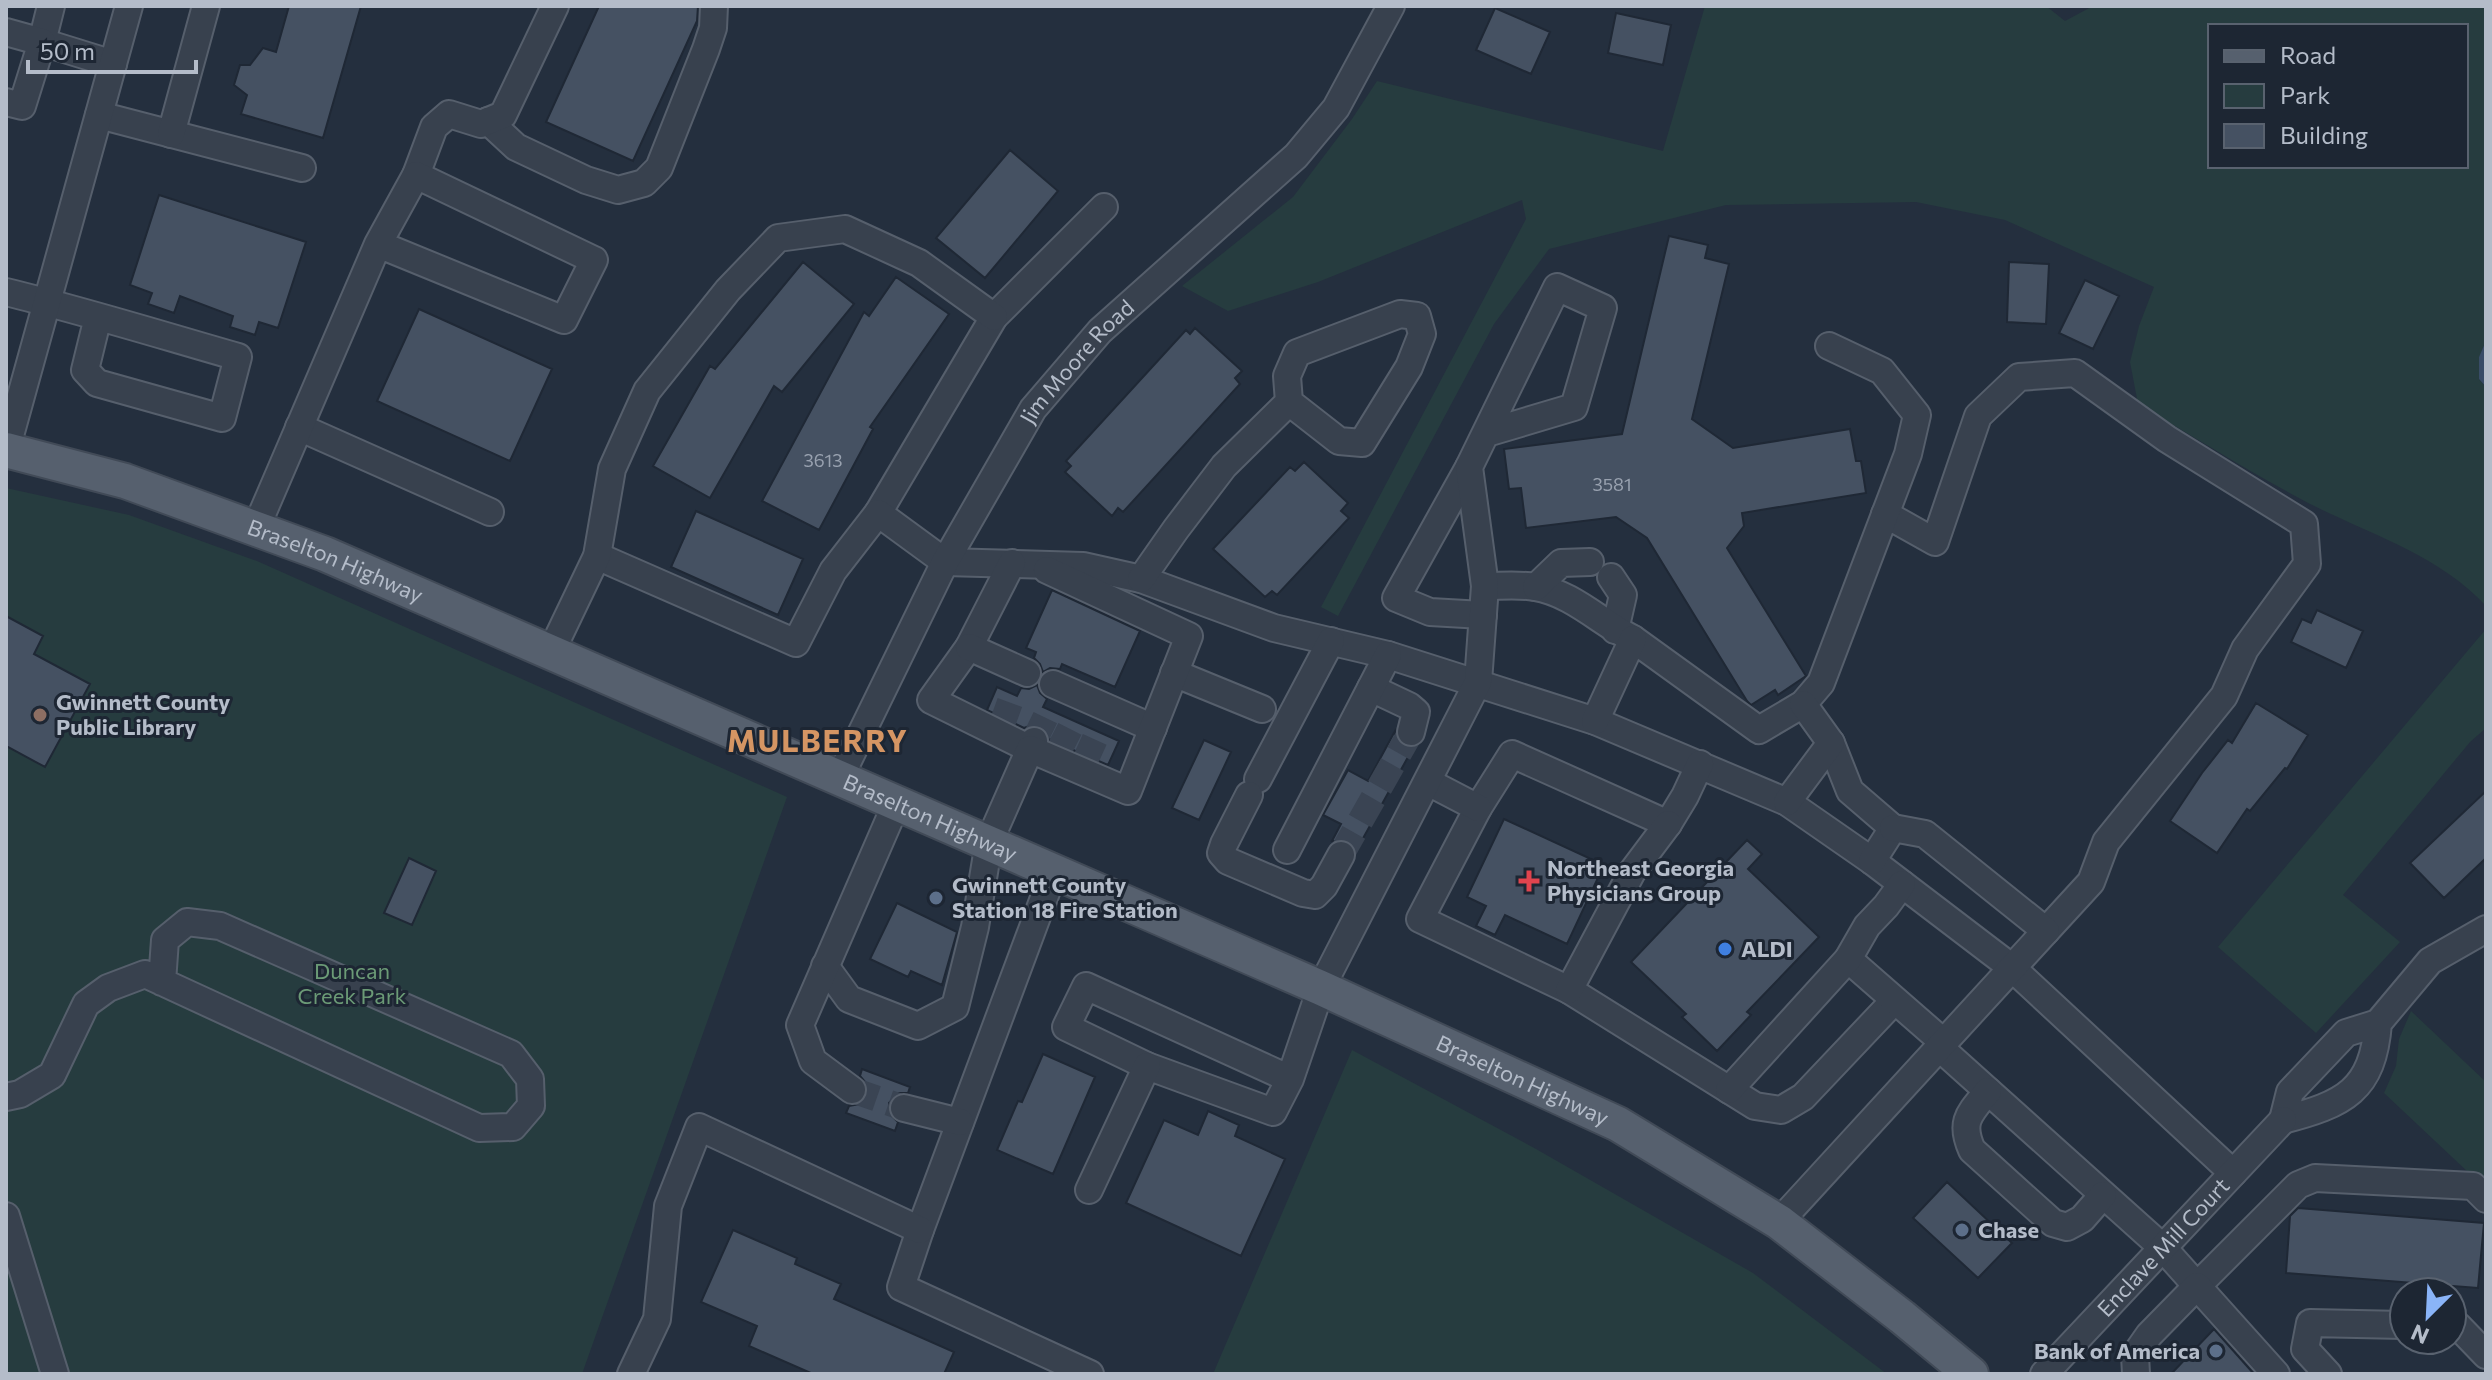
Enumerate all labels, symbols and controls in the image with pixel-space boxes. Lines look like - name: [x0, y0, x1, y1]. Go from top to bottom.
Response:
- scale bar: [28, 24, 196, 74]
- legend: [2208, 24, 2468, 168]
- text: 50 m: [40, 36, 95, 65]
- text: Road: [2280, 40, 2336, 69]
- text: Park: [2280, 80, 2330, 109]
- text: Building: [2280, 120, 2368, 149]
- street label: Jim Moore Road: [1013, 293, 1139, 428]
- house number: 3613: [803, 449, 843, 471]
- house number: 3581: [1592, 473, 1632, 495]
- street label: Braselton Highway: [244, 513, 427, 608]
- place label: Gwinnett County Public Library: [56, 688, 230, 740]
- marker: Gwinnett County Public Library: [31, 706, 49, 724]
- district label: MULBERRY: [727, 721, 909, 758]
- street label: Braselton Highway: [839, 768, 1021, 867]
- place label: Northeast Georgia Physicians Group: [1547, 854, 1734, 906]
- marker: Northeast Georgia Physicians Group: [1518, 870, 1540, 892]
- place label: Gwinnett County Station 18 Fire Station: [952, 871, 1178, 923]
- marker: Gwinnett County Station 18 Fire Station: [927, 889, 945, 907]
- place label: ALDI: [1741, 935, 1793, 962]
- marker: ALDI: [1716, 940, 1734, 958]
- park label: Duncan Creek Park: [298, 957, 406, 1009]
- street label: Braselton Highway: [1432, 1029, 1613, 1131]
- street label: Enclave Mill Court: [2091, 1172, 2235, 1322]
- place label: Chase: [1978, 1216, 2039, 1243]
- marker: Chase: [1953, 1221, 1971, 1239]
- north arrow: [2388, 1276, 2468, 1356]
- text: N: [2407, 1319, 2433, 1350]
- place label: Bank of America: [2034, 1337, 2200, 1364]
- marker: Bank of America: [2207, 1342, 2225, 1360]

